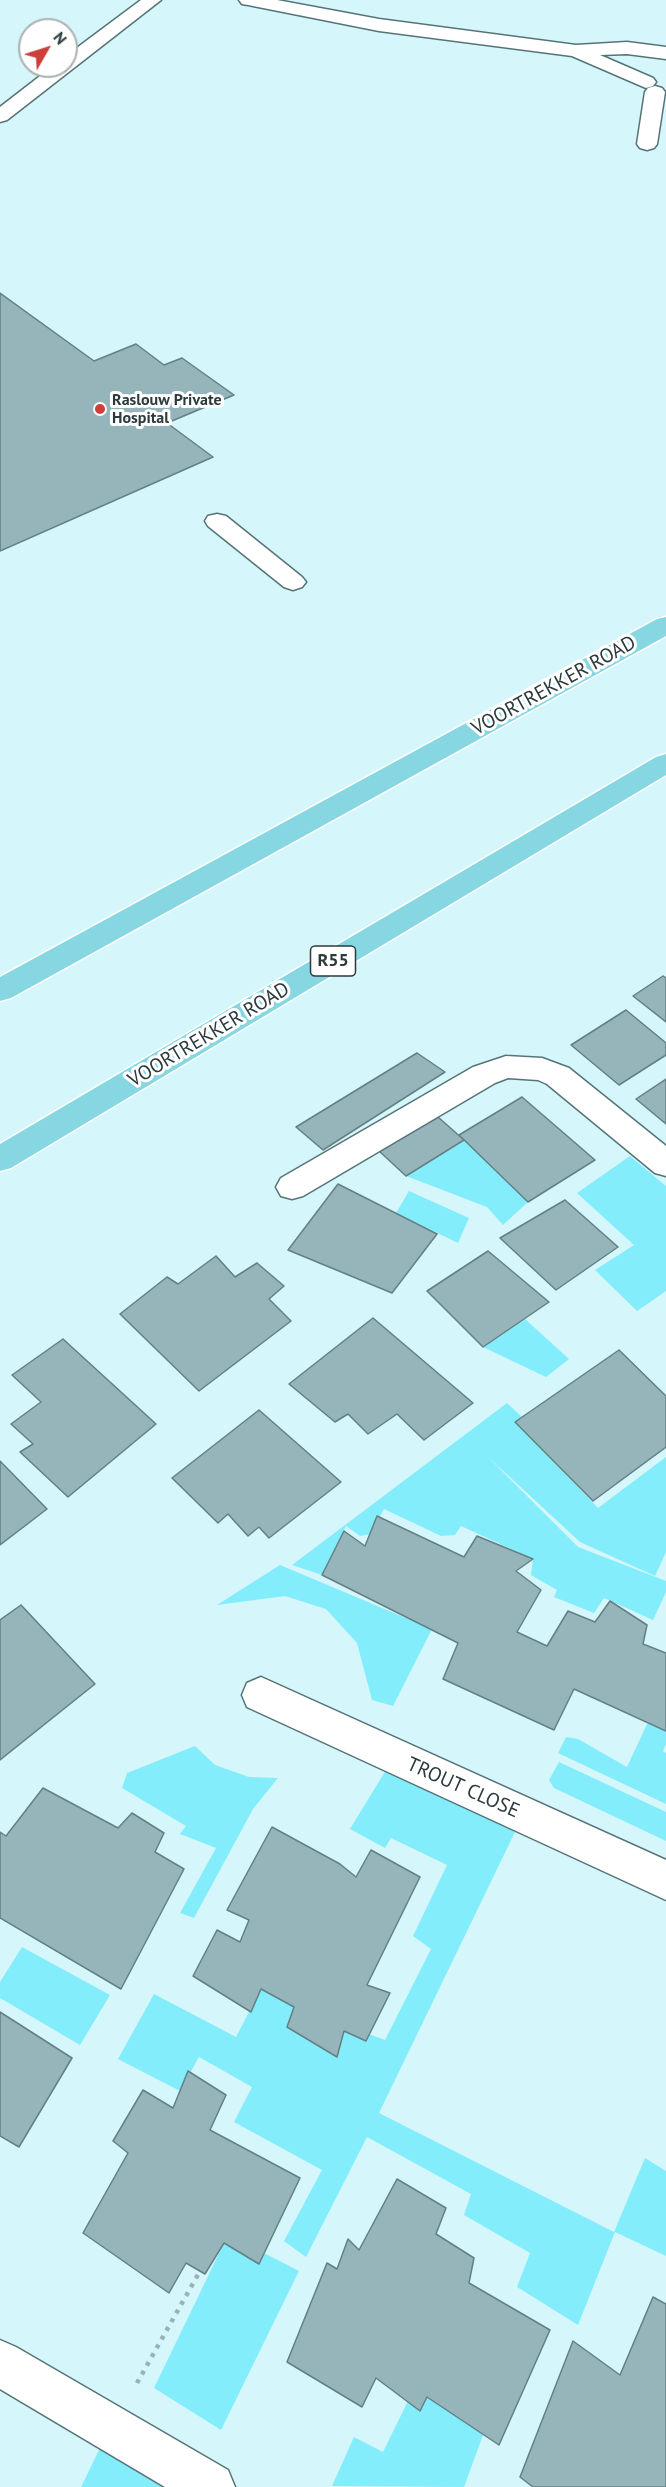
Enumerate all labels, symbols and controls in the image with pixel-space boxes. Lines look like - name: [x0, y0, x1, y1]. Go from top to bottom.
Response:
- north arrow: [18, 18, 78, 78]
- text: N: [49, 28, 72, 48]
- place label: Raslouw Private Hospital: [112, 390, 222, 428]
- marker: Raslouw Private Hospital: [93, 402, 107, 416]
- street label: VOORTREKKER ROAD: [468, 631, 640, 741]
- road number: R55: [310, 946, 356, 976]
- street label: VOORTREKKER ROAD: [124, 977, 294, 1093]
- street label: TROUT CLOSE: [403, 1752, 523, 1824]

